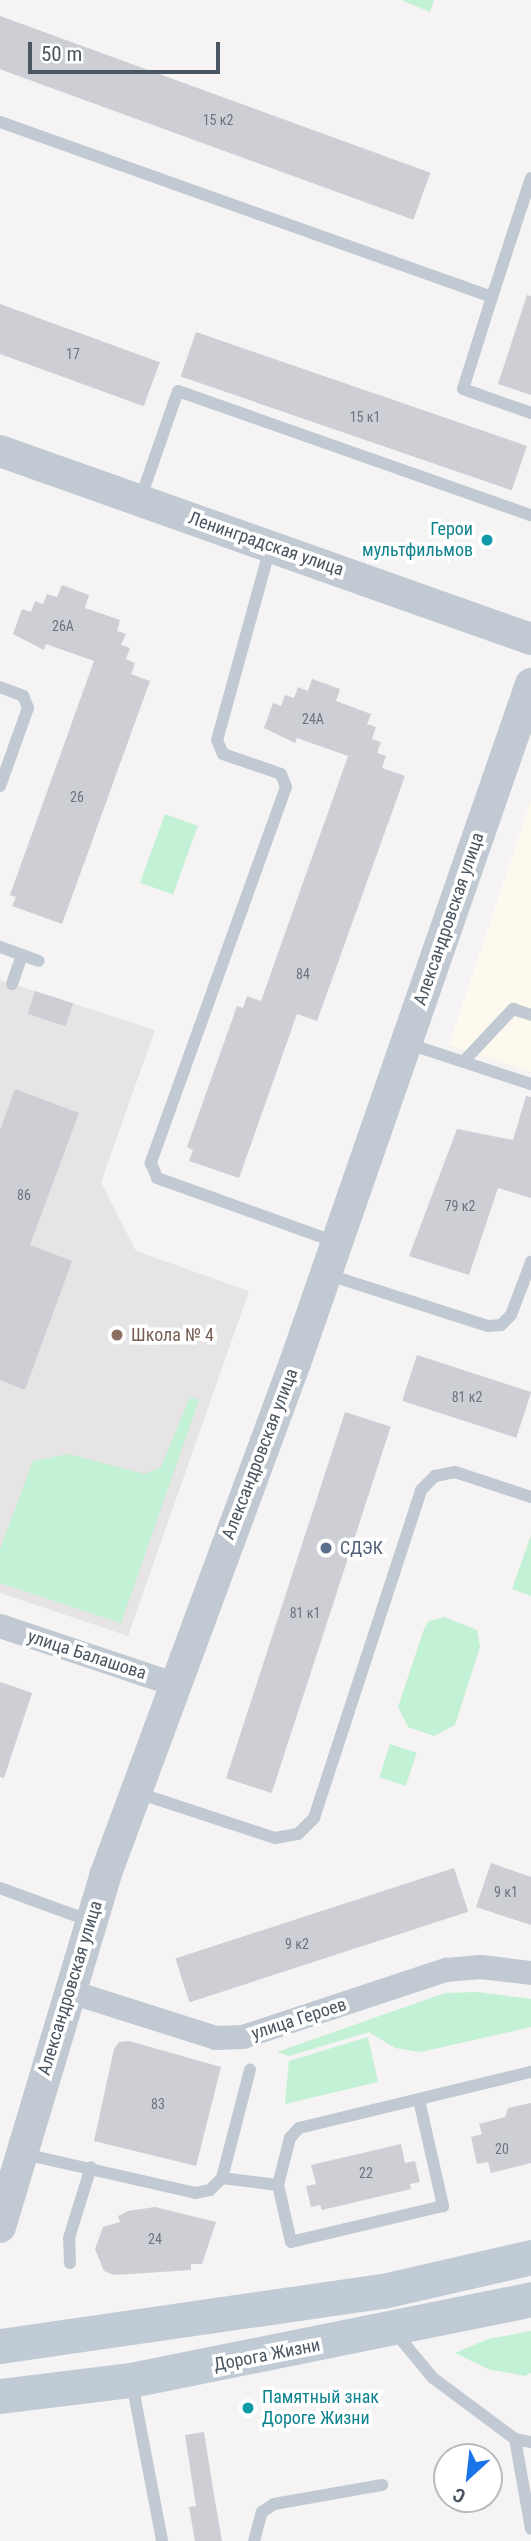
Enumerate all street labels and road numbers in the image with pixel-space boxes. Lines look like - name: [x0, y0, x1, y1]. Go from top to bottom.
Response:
- street label: Ленинградская улица: [186, 507, 346, 581]
- street label: Александровская улица: [409, 830, 489, 1008]
- street label: Александровская улица: [217, 1365, 303, 1543]
- street label: улица Балашова: [25, 1626, 149, 1684]
- street label: Александровская улица: [33, 1898, 107, 2078]
- street label: улица Героев: [249, 1993, 349, 2045]
- street label: Дорога Жизни: [212, 2334, 322, 2376]

